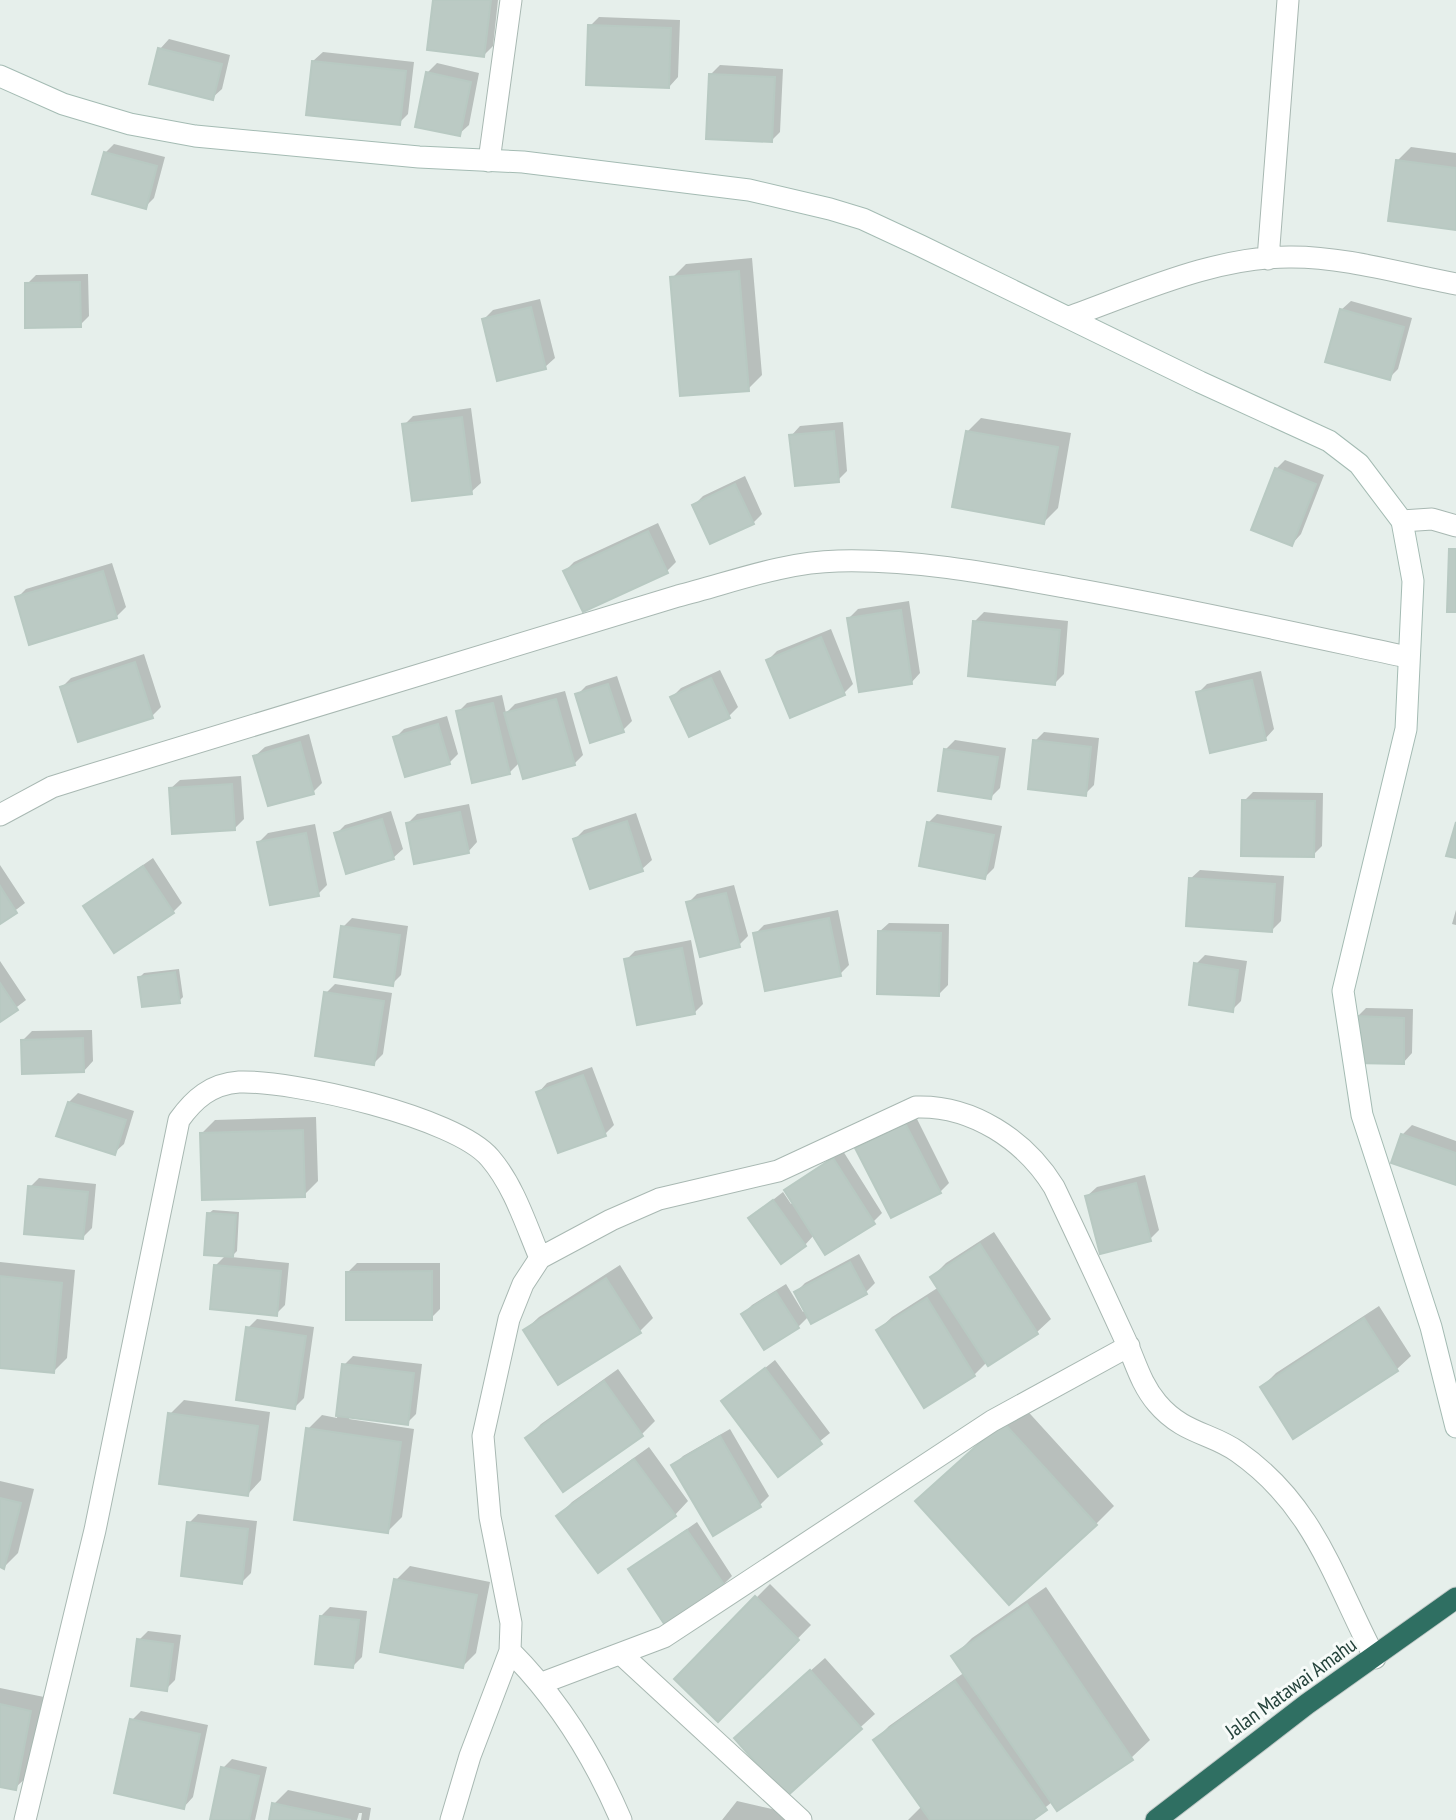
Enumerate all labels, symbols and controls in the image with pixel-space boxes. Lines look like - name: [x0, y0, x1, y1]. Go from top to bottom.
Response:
- street label: Jalan Matawai Amahu: [1219, 1631, 1362, 1745]

